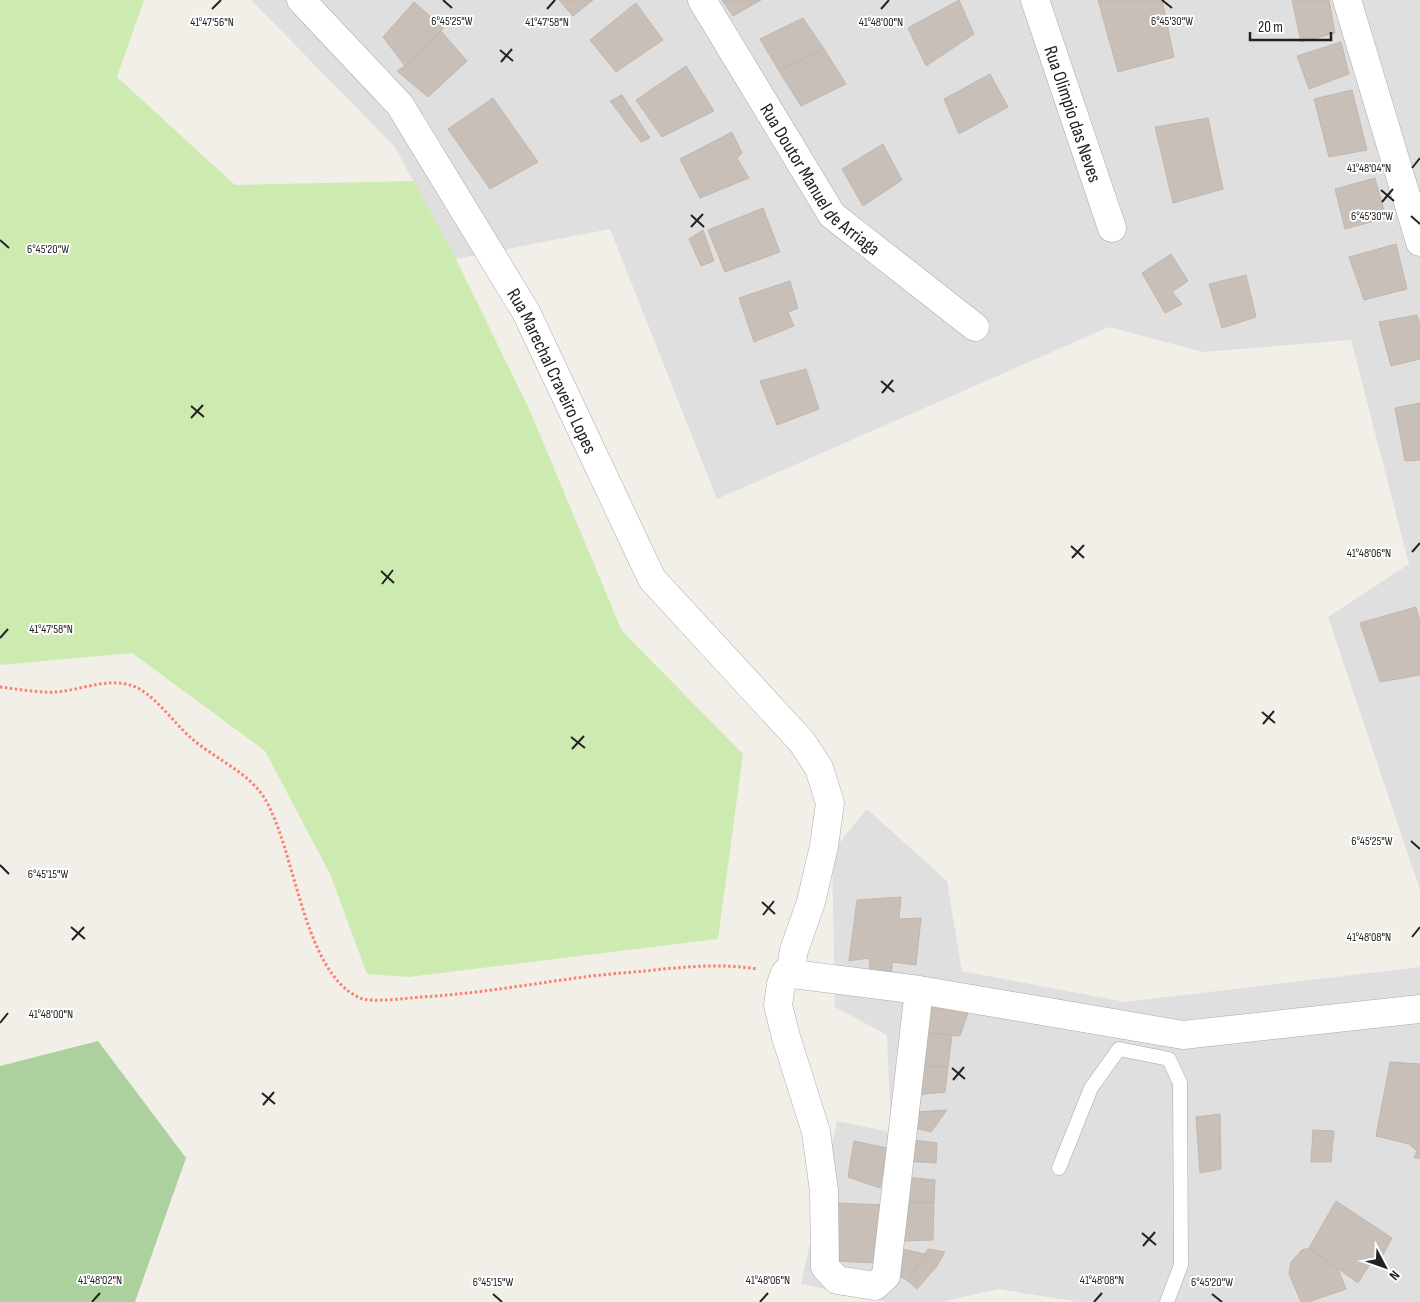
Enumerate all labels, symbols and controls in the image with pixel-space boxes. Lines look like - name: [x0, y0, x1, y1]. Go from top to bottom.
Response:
- scale bar: [1250, 10, 1331, 42]
- text: 6°45'25"W: [431, 14, 473, 29]
- text: 6°45'30"W: [1151, 14, 1193, 29]
- text: 41°47'56"N: [190, 15, 234, 30]
- text: 41°47'58"N: [525, 15, 569, 30]
- text: 41°48'00"N: [859, 15, 903, 30]
- text: 20 m: [1258, 18, 1283, 37]
- street label: Rua Olimpio das Neves: [1038, 43, 1106, 186]
- street label: Rua Doutor Manuel de Arriaga: [754, 100, 884, 261]
- text: 41°48'04"N: [1347, 161, 1391, 176]
- text: 6°45'30"W: [1351, 209, 1393, 224]
- text: 6°45'20"W: [27, 242, 69, 257]
- street label: Rua Marechal Craveiro Lopes: [501, 284, 601, 458]
- text: 41°48'06"N: [1347, 546, 1391, 561]
- text: 41°47'58"N: [29, 622, 73, 637]
- text: 6°45'25"W: [1351, 834, 1393, 849]
- text: 6°45'15"W: [28, 867, 68, 882]
- text: 41°48'08"N: [1347, 930, 1391, 945]
- text: 41°48'00"N: [29, 1007, 73, 1022]
- north arrow: [1360, 1242, 1410, 1292]
- text: N: [1386, 1267, 1403, 1284]
- text: 41°48'02"N: [78, 1273, 122, 1288]
- text: 41°48'06"N: [746, 1273, 790, 1288]
- text: 41°48'08"N: [1080, 1273, 1124, 1288]
- text: 6°45'15"W: [473, 1275, 513, 1290]
- text: 6°45'20"W: [1191, 1275, 1233, 1290]

